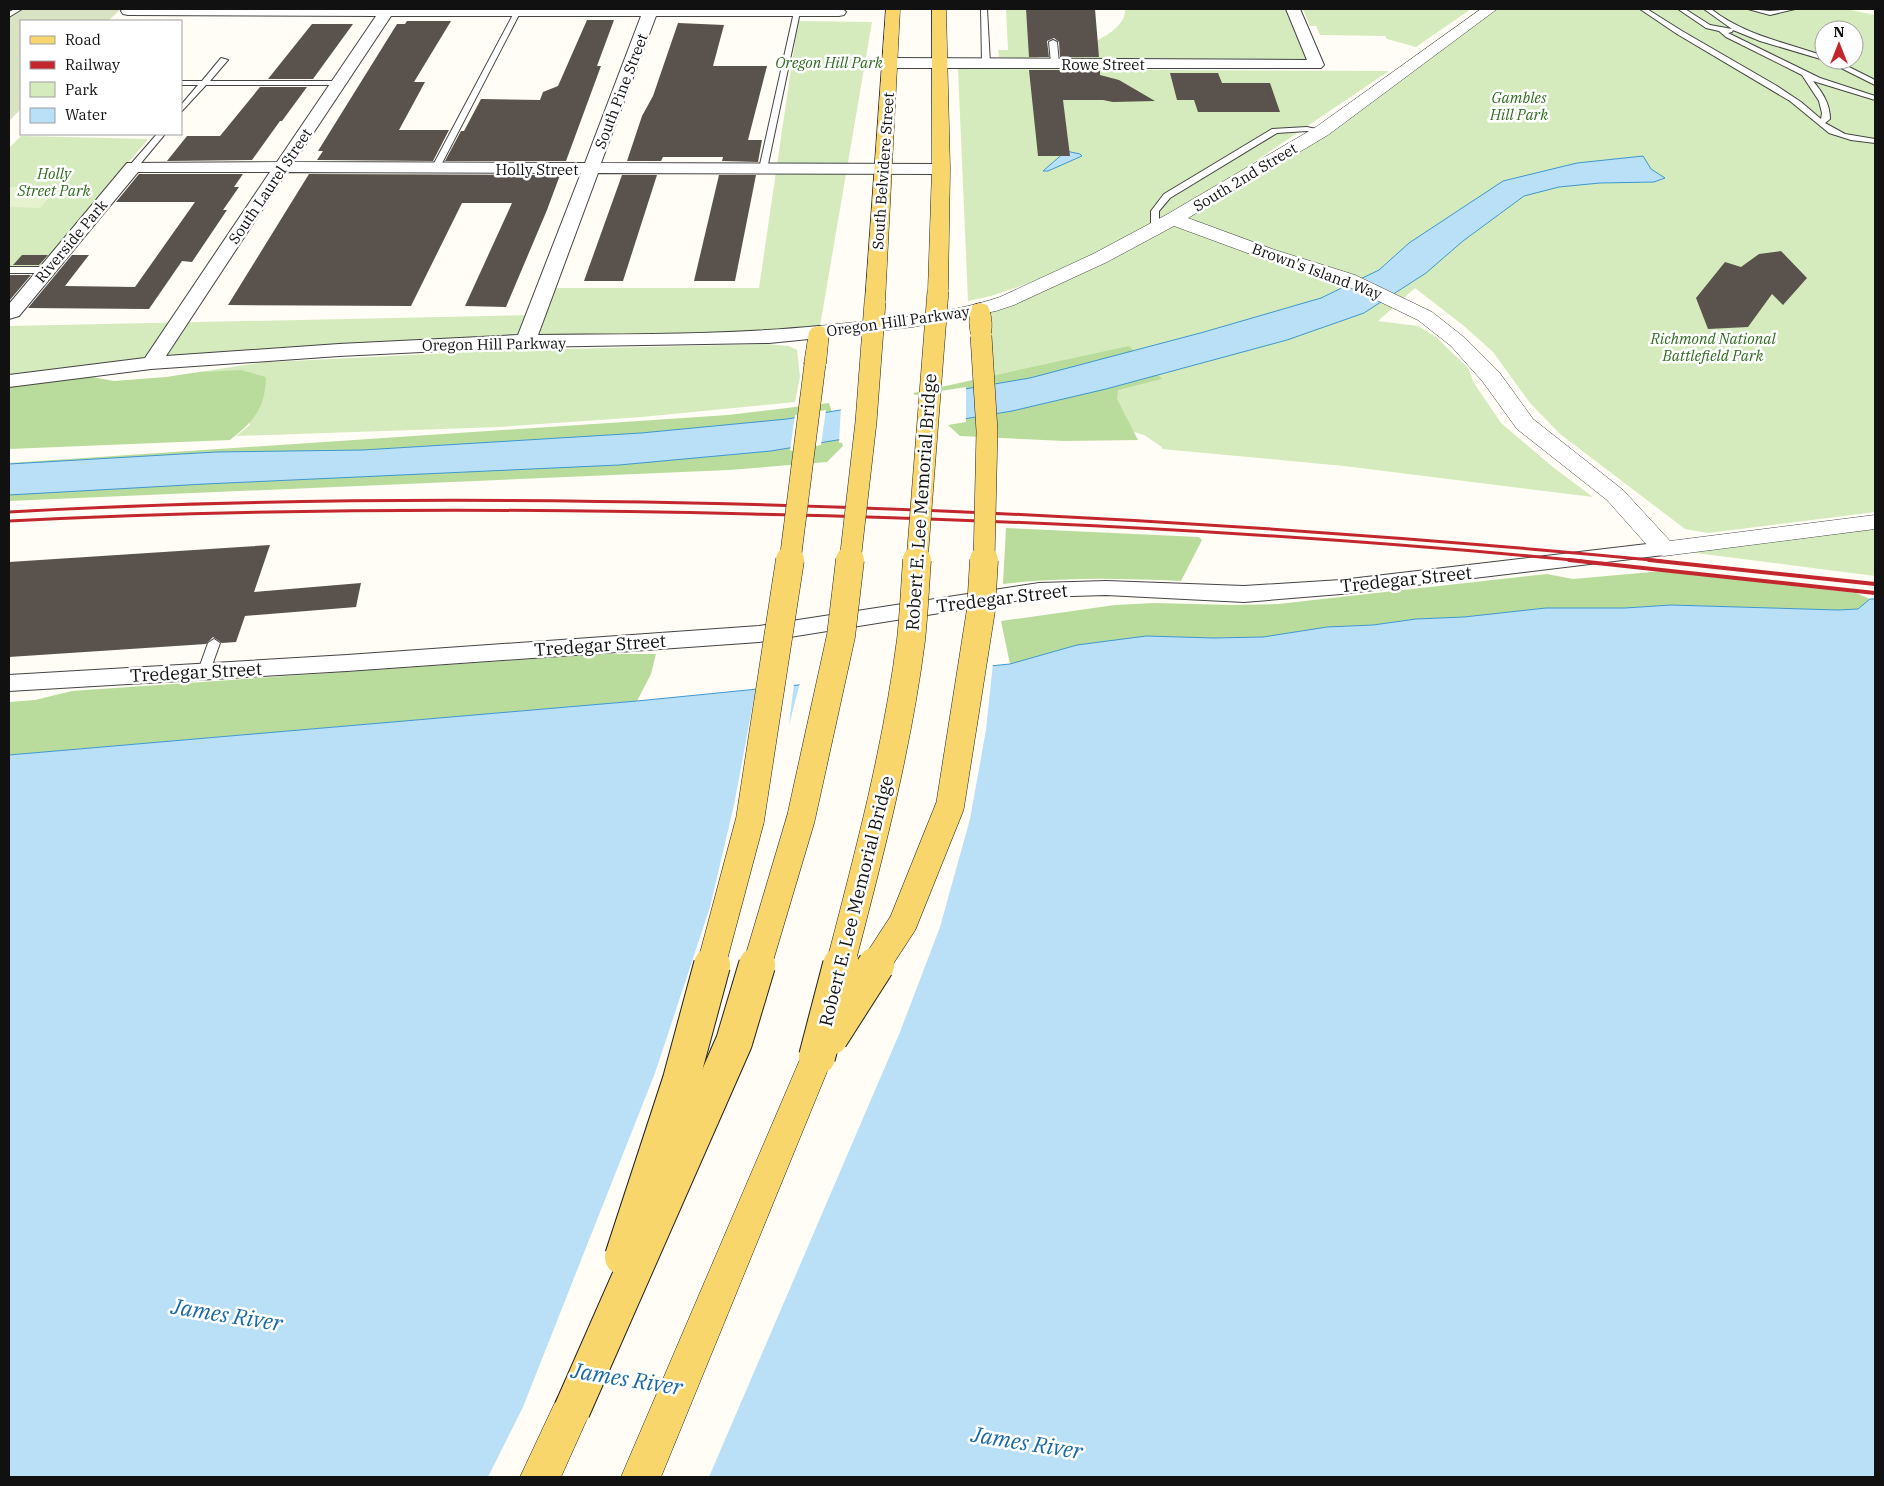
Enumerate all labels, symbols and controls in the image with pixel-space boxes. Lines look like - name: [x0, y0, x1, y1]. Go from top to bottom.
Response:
- legend: [20, 20, 182, 135]
- north arrow: [1814, 20, 1864, 70]
- text: N: [1833, 23, 1845, 41]
- text: Road: [65, 30, 101, 49]
- street label: South Pine Street: [590, 31, 652, 151]
- park label: Oregon Hill Park: [775, 53, 883, 72]
- text: Railway: [65, 55, 120, 74]
- street label: Rowe Street: [1061, 55, 1145, 74]
- text: Park: [65, 80, 98, 99]
- park label: Gambles Hill Park: [1489, 88, 1548, 124]
- street label: South Belvidere Street: [868, 92, 898, 250]
- text: Water: [65, 105, 107, 124]
- street label: South Laurel Street: [224, 124, 316, 248]
- street label: South 2nd Street: [1190, 138, 1300, 216]
- street label: Holly Street: [496, 160, 578, 179]
- park label: Holly Street Park: [16, 164, 91, 200]
- street label: Riverside Park: [31, 195, 111, 286]
- street label: Brown's Island Way: [1249, 239, 1385, 303]
- street label: Oregon Hill Parkway: [825, 302, 971, 340]
- park label: Richmond National Battlefield Park: [1649, 329, 1776, 365]
- street label: Oregon Hill Parkway: [422, 333, 566, 355]
- street label: Robert E. Lee Memorial Bridge: [901, 373, 941, 631]
- street label: Tredegar Street: [1339, 561, 1473, 597]
- street label: Tredegar Street: [935, 579, 1069, 617]
- street label: Tredegar Street: [533, 629, 667, 661]
- street label: Tredegar Street: [129, 657, 263, 687]
- street label: Robert E. Lee Memorial Bridge: [814, 773, 898, 1029]
- water label: James River: [168, 1291, 286, 1337]
- water label: James River: [568, 1355, 686, 1401]
- water label: James River: [968, 1419, 1086, 1465]

